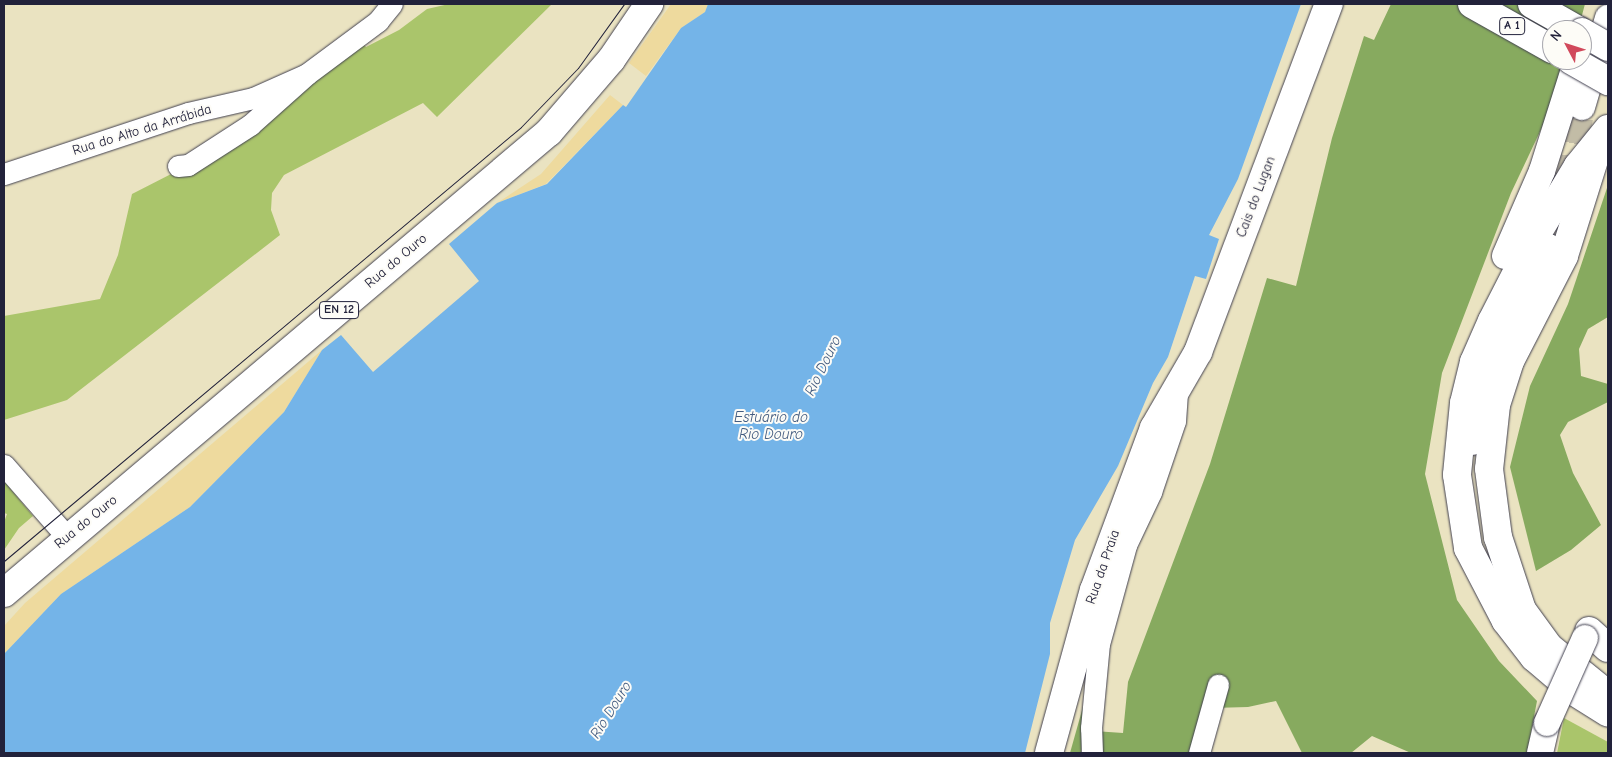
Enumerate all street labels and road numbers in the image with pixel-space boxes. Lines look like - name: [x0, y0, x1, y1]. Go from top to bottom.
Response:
- road number: A 1: [1498, 16, 1526, 36]
- street label: Rua do Alto da Arrábida: [70, 101, 214, 159]
- street label: Cais do Lugan: [1233, 154, 1279, 240]
- street label: Rua do Ouro: [362, 230, 430, 292]
- road number: EN 12: [319, 300, 359, 320]
- street label: Rua do Ouro: [51, 492, 121, 552]
- street label: Rua da Praia: [1082, 528, 1124, 606]

